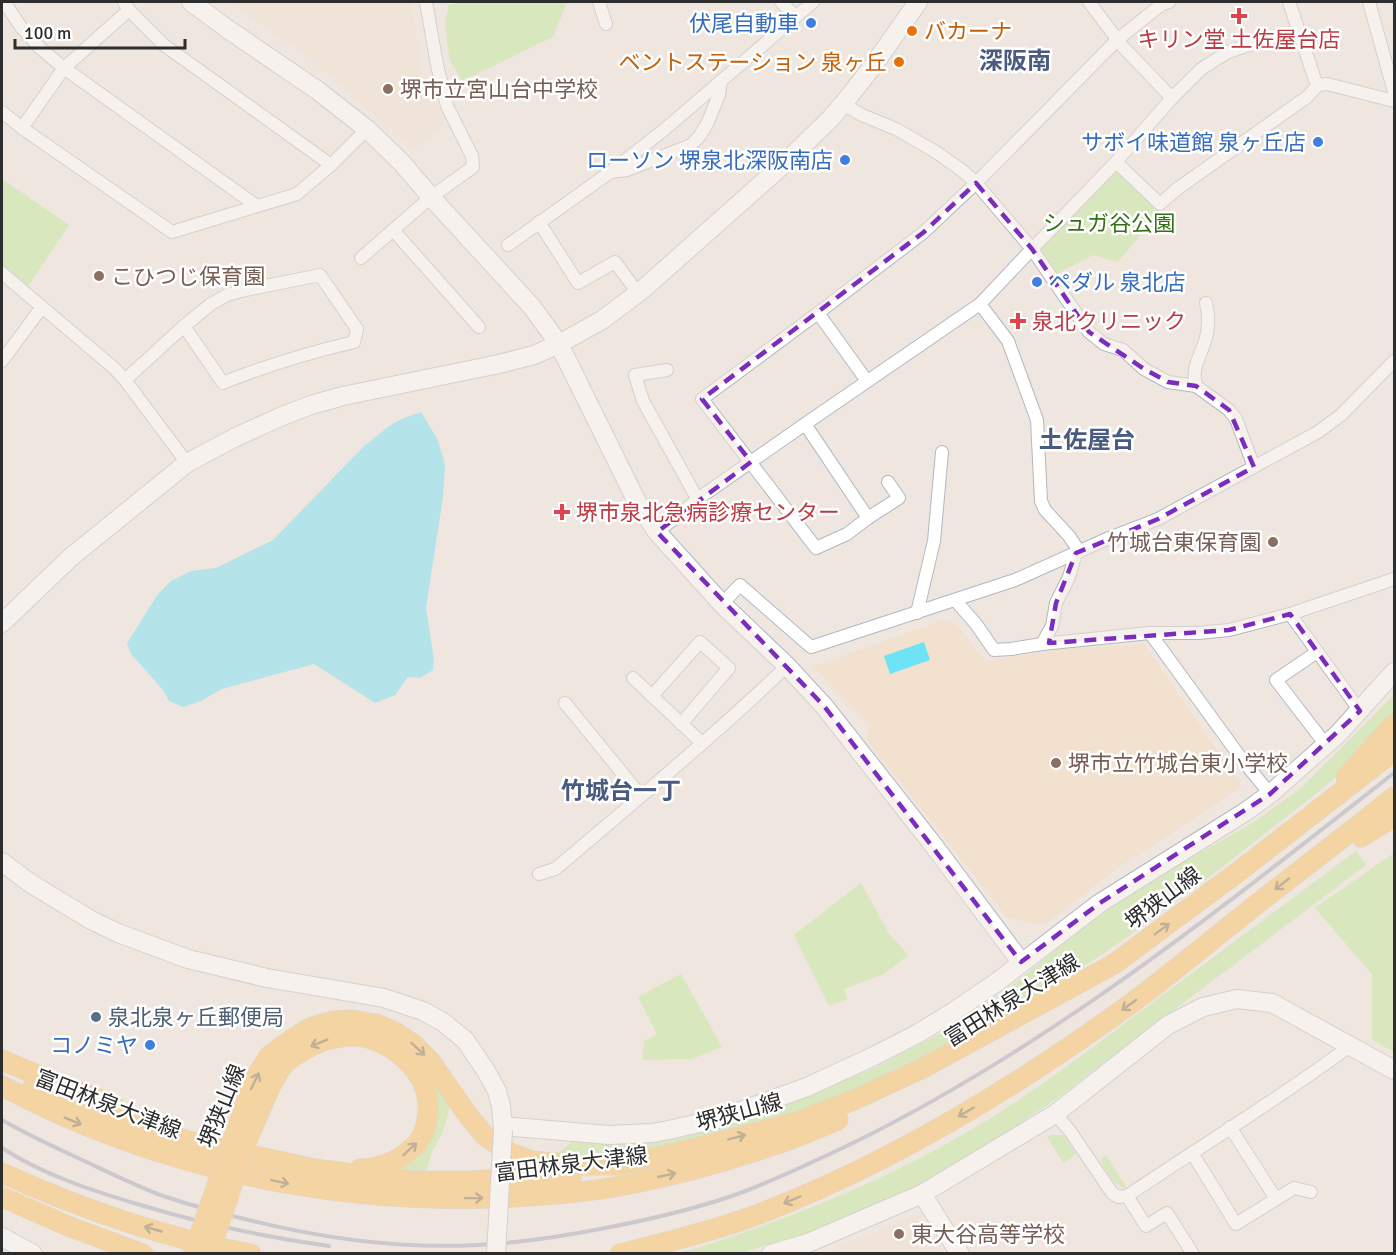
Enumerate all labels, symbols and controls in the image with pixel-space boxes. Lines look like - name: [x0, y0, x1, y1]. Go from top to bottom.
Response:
- marker: キリン堂 土佐屋台店: [1232, 9, 1246, 23]
- place label: 伏尾自動車: [689, 10, 799, 37]
- scale bar: [15, 12, 184, 50]
- marker: 伏尾自動車: [804, 16, 818, 30]
- place label: バカーナ: [924, 18, 1012, 45]
- text: 100 m: [24, 22, 71, 44]
- marker: バカーナ: [905, 24, 919, 38]
- place label: キリン堂 土佐屋台店: [1138, 26, 1340, 53]
- district label: 深阪南: [979, 46, 1051, 76]
- place label: ベントステーション 泉ヶ丘: [619, 49, 887, 76]
- marker: ベントステーション 泉ヶ丘: [892, 55, 906, 69]
- place label: 堺市立宮山台中学校: [400, 76, 598, 103]
- marker: 堺市立宮山台中学校: [381, 82, 395, 96]
- place label: サボイ味道館 泉ヶ丘店: [1081, 129, 1306, 156]
- marker: サボイ味道館 泉ヶ丘店: [1311, 135, 1325, 149]
- place label: ローソン 堺泉北深阪南店: [586, 147, 833, 174]
- marker: ローソン 堺泉北深阪南店: [838, 153, 852, 167]
- park label: シュガ谷公園: [1043, 210, 1175, 237]
- place label: こひつじ保育園: [111, 263, 265, 290]
- marker: こひつじ保育園: [92, 269, 106, 283]
- place label: ペダル 泉北店: [1049, 269, 1186, 296]
- marker: ペダル 泉北店: [1030, 275, 1044, 289]
- place label: 泉北クリニック: [1032, 308, 1186, 335]
- marker: 泉北クリニック: [1009, 312, 1027, 330]
- district label: 土佐屋台: [1039, 425, 1135, 455]
- place label: 堺市泉北急病診療センター: [576, 499, 840, 526]
- marker: 堺市泉北急病診療センター: [553, 503, 571, 521]
- place label: 竹城台東保育園: [1107, 529, 1261, 556]
- marker: 竹城台東保育園: [1266, 535, 1280, 549]
- place label: 堺市立竹城台東小学校: [1068, 750, 1288, 777]
- marker: 堺市立竹城台東小学校: [1049, 756, 1063, 770]
- district label: 竹城台一丁: [561, 776, 681, 806]
- street label: 堺狭山線: [1120, 861, 1206, 935]
- one-way arrow: [1274, 878, 1290, 891]
- one-way arrow: [1153, 923, 1169, 936]
- street label: 富田林泉大津線: [940, 948, 1084, 1052]
- one-way arrow: [1121, 999, 1137, 1011]
- place label: 泉北泉ヶ丘郵便局: [108, 1004, 284, 1031]
- marker: 泉北泉ヶ丘郵便局: [89, 1010, 103, 1024]
- place label: コノミヤ: [50, 1032, 138, 1059]
- marker: コノミヤ: [143, 1038, 157, 1052]
- one-way arrow: [311, 1038, 329, 1049]
- one-way arrow: [410, 1042, 425, 1056]
- street label: 堺狭山線: [193, 1060, 251, 1152]
- street label: 富田林泉大津線: [31, 1064, 185, 1144]
- one-way arrow: [249, 1072, 261, 1090]
- street label: 堺狭山線: [693, 1088, 785, 1136]
- one-way arrow: [958, 1107, 975, 1119]
- one-way arrow: [63, 1116, 82, 1127]
- one-way arrow: [728, 1131, 747, 1143]
- street label: 富田林泉大津線: [493, 1141, 649, 1187]
- one-way arrow: [402, 1142, 417, 1156]
- one-way arrow: [657, 1169, 676, 1181]
- one-way arrow: [270, 1177, 289, 1188]
- one-way arrow: [463, 1193, 483, 1204]
- one-way arrow: [783, 1195, 802, 1206]
- place label: 東大谷高等学校: [911, 1221, 1065, 1248]
- one-way arrow: [144, 1223, 163, 1234]
- marker: 東大谷高等学校: [892, 1227, 906, 1241]

